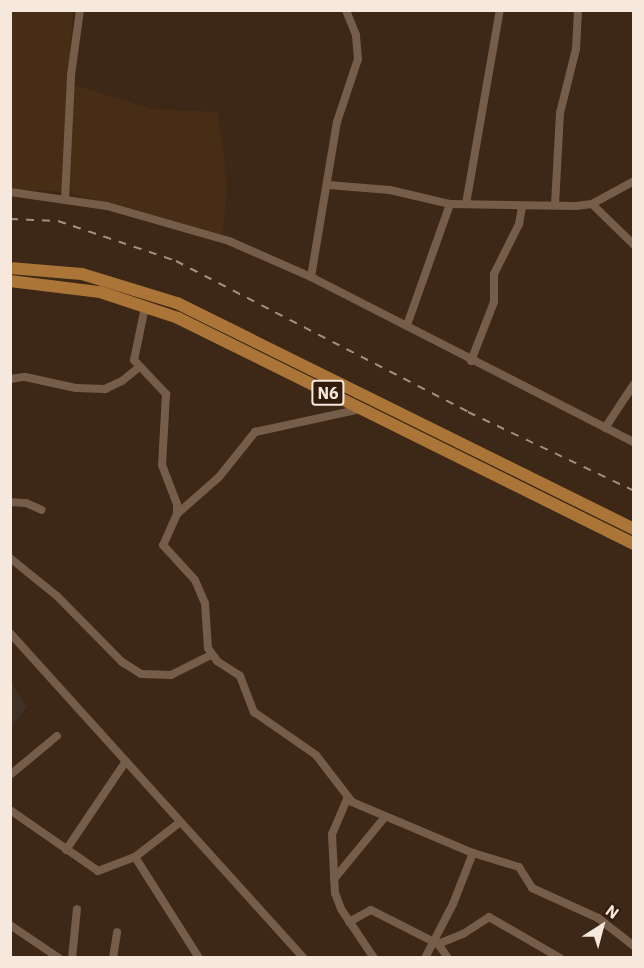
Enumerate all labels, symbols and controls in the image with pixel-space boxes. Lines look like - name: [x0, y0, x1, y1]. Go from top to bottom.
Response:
- road number: N6: [310, 380, 346, 406]
- north arrow: [572, 896, 632, 956]
- text: N: [602, 900, 623, 923]

